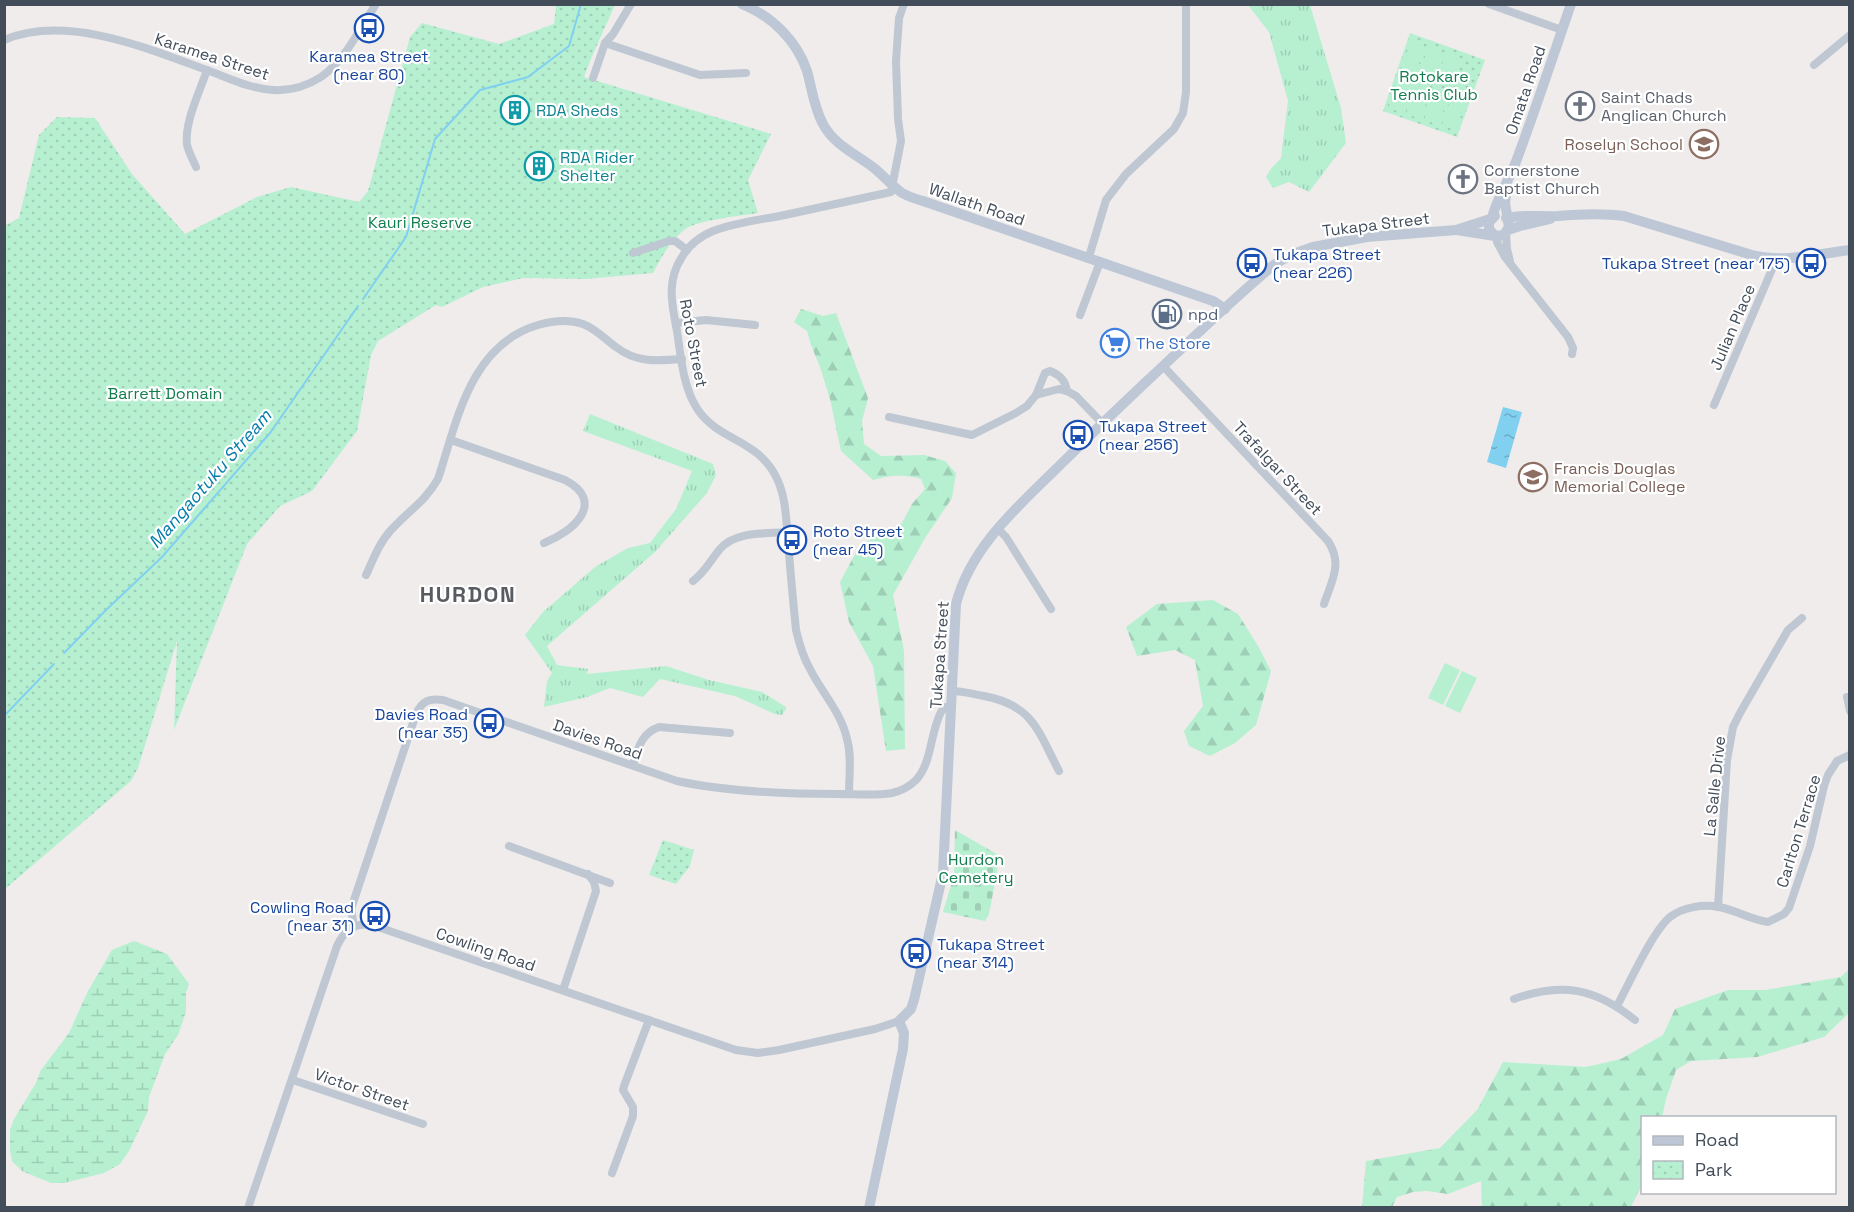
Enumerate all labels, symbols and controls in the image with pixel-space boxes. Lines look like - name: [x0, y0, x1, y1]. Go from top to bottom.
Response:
- bus stop icon: Karamea Street (near 80): [353, 12, 385, 44]
- street label: Karamea Street: [152, 28, 272, 85]
- street label: Omata Road: [1500, 43, 1551, 138]
- place label: Karamea Street (near 80): [309, 46, 429, 85]
- park label: Rotokare Tennis Club: [1390, 66, 1478, 105]
- place label: Saint Chads Anglican Church: [1601, 87, 1727, 126]
- church icon: Saint Chads Anglican Church: [1564, 90, 1596, 122]
- building icon: RDA Sheds: [499, 94, 531, 126]
- place label: RDA Sheds: [536, 100, 618, 121]
- school or university icon: Roselyn School: [1688, 128, 1720, 160]
- place label: Roselyn School: [1565, 134, 1683, 155]
- place label: RDA Rider Shelter: [560, 147, 634, 186]
- building icon: RDA Rider Shelter: [523, 150, 555, 182]
- place label: Cornerstone Baptist Church: [1484, 160, 1600, 199]
- church icon: Cornerstone Baptist Church: [1447, 163, 1479, 195]
- street label: Wallath Road: [926, 178, 1028, 231]
- street label: Tukapa Street: [1321, 207, 1431, 242]
- park label: Kauri Reserve: [368, 212, 472, 233]
- place label: Tukapa Street (near 226): [1273, 244, 1381, 283]
- bus stop icon: Tukapa Street (near 226): [1236, 247, 1268, 279]
- bus stop icon: Tukapa Street (near 175): [1795, 247, 1827, 279]
- place label: Tukapa Street (near 175): [1602, 253, 1790, 274]
- street label: Julian Place: [1705, 281, 1760, 373]
- street label: Roto Street: [675, 297, 712, 389]
- fuel station icon: npd: [1151, 298, 1183, 330]
- place label: npd: [1188, 304, 1218, 325]
- supermarket icon: The Store: [1099, 327, 1131, 359]
- place label: The Store: [1136, 333, 1211, 354]
- park label: Barrett Domain: [108, 383, 222, 404]
- water label: Mangaotuku Stream: [143, 404, 276, 553]
- place label: Tukapa Street (near 256): [1099, 416, 1207, 455]
- street label: Trafalgar Street: [1229, 417, 1327, 520]
- bus stop icon: Tukapa Street (near 256): [1062, 419, 1094, 451]
- place label: Francis Douglas Memorial College: [1554, 458, 1685, 497]
- school or university icon: Francis Douglas Memorial College: [1517, 461, 1549, 493]
- place label: Roto Street (near 45): [813, 521, 903, 560]
- bus stop icon: Roto Street (near 45): [776, 524, 808, 556]
- district label: HURDON: [420, 580, 516, 608]
- street label: Tukapa Street: [925, 600, 954, 710]
- place label: Davies Road (near 35): [375, 704, 468, 743]
- bus stop icon: Davies Road (near 35): [473, 707, 505, 739]
- street label: Davies Road: [550, 714, 645, 765]
- street label: La Salle Drive: [1699, 735, 1730, 837]
- street label: Carlton Terrace: [1771, 772, 1826, 890]
- park label: Hurdon Cemetery: [938, 849, 1014, 888]
- place label: Cowling Road (near 31): [250, 897, 354, 936]
- bus stop icon: Cowling Road (near 31): [359, 900, 391, 932]
- street label: Cowling Road: [433, 923, 538, 976]
- place label: Tukapa Street (near 314): [937, 934, 1045, 973]
- bus stop icon: Tukapa Street (near 314): [900, 937, 932, 969]
- street label: Victor Street: [312, 1063, 412, 1116]
- legend: [1641, 1116, 1836, 1194]
- text: Road: [1695, 1128, 1739, 1151]
- text: Park: [1695, 1158, 1733, 1181]

